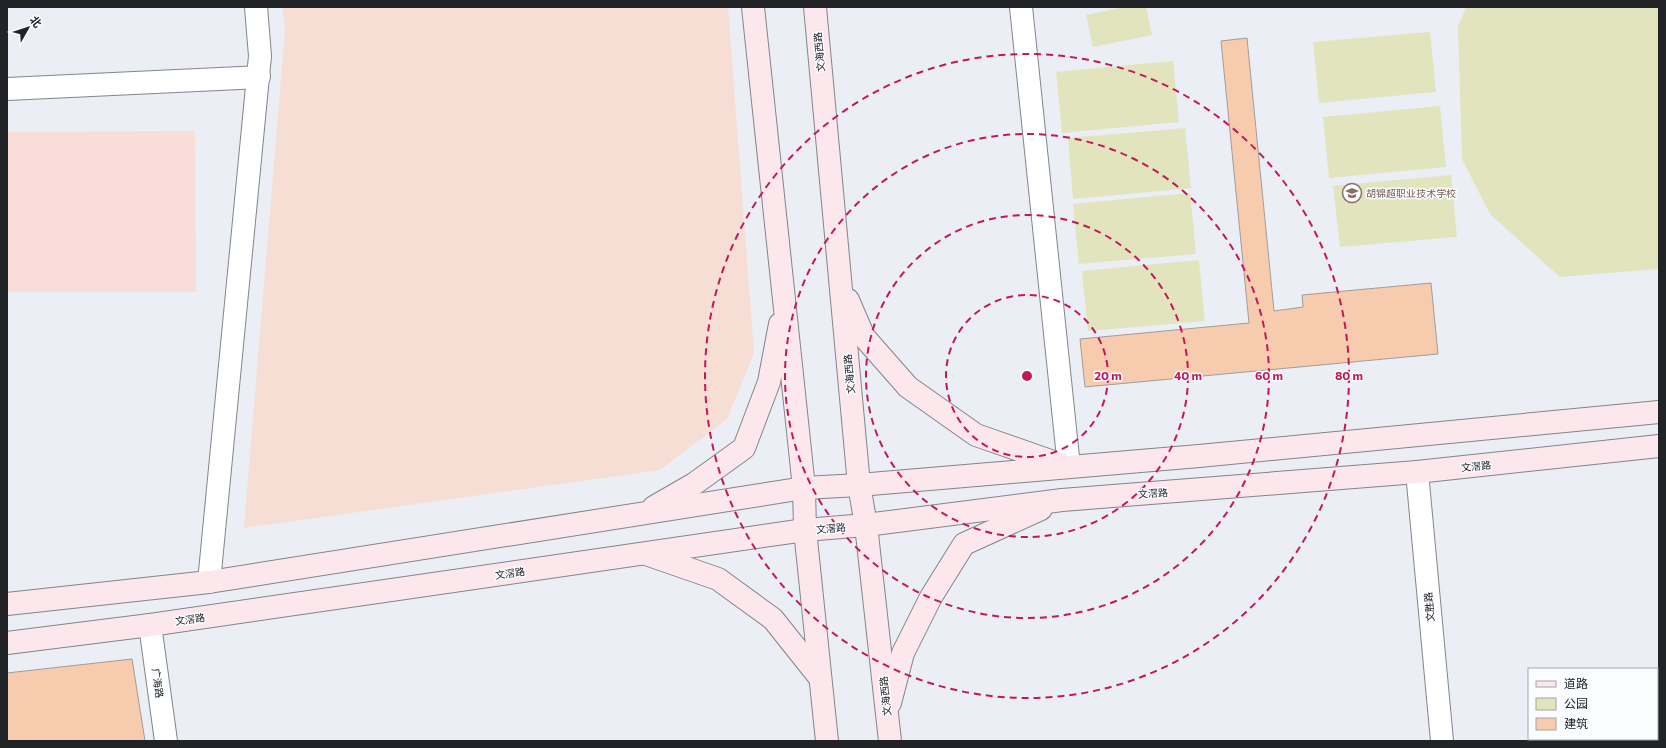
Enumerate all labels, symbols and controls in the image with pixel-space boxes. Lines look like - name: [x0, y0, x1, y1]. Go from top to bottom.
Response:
- north arrow: [8, 8, 48, 48]
- text: 北: [28, 13, 45, 30]
- street label: 文海西路: [811, 32, 827, 72]
- school or university icon: 胡锦超职业技术学校: [1341, 182, 1363, 204]
- place label: 胡锦超职业技术学校: [1366, 187, 1456, 199]
- street label: 文海西路: [841, 354, 857, 394]
- text: 20 m: [1094, 368, 1122, 382]
- text: 40 m: [1174, 368, 1202, 382]
- text: 60 m: [1255, 368, 1283, 382]
- text: 80 m: [1335, 368, 1363, 382]
- centre of rings: [1020, 369, 1034, 383]
- street label: 文滘路: [1460, 458, 1492, 474]
- street label: 文滘路: [1138, 486, 1168, 500]
- street label: 文滘路: [816, 521, 846, 535]
- street label: 文滘路: [494, 565, 526, 581]
- street label: 文胜路: [1422, 592, 1436, 622]
- street label: 文滘路: [174, 611, 206, 627]
- street label: 广海路: [150, 667, 166, 699]
- legend: [1528, 668, 1658, 740]
- street label: 文海西路: [877, 675, 893, 717]
- text: 道路: [1564, 676, 1588, 690]
- text: 公园: [1564, 696, 1588, 710]
- text: 建筑: [1564, 716, 1588, 730]

